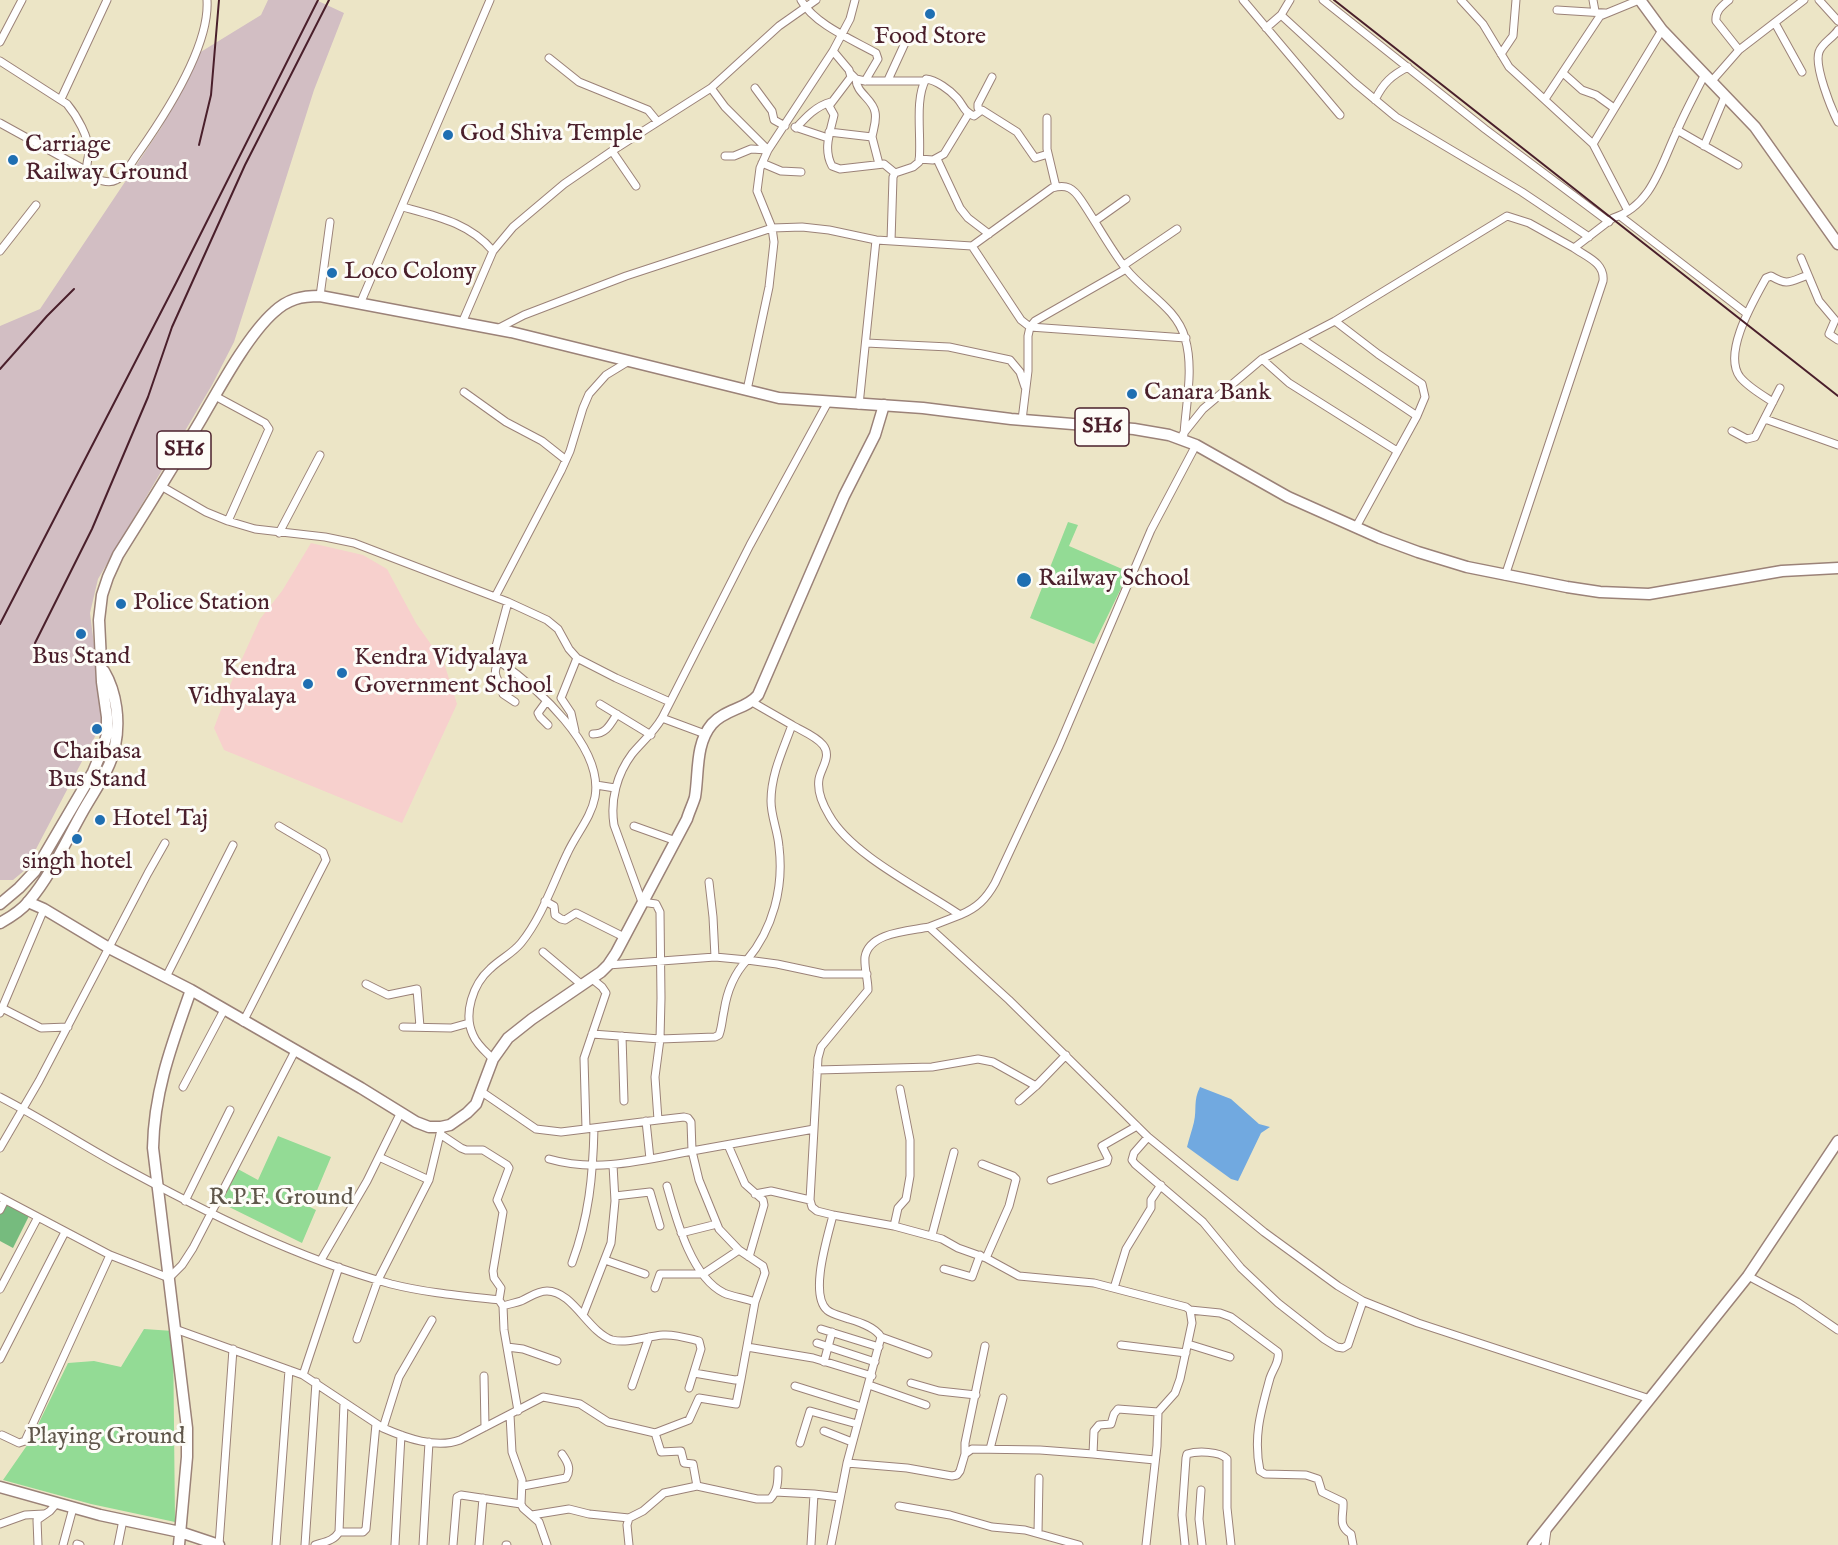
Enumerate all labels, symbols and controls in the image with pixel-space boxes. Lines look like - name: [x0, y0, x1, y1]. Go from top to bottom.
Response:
- marker: Food Store: [923, 7, 937, 21]
- place label: Food Store: [874, 24, 986, 52]
- place label: God Shiva Temple: [460, 121, 643, 149]
- marker: God Shiva Temple: [441, 128, 455, 142]
- place label: Carriage Railway Ground: [25, 132, 188, 188]
- marker: Carriage Railway Ground: [6, 153, 20, 167]
- place label: Loco Colony: [344, 259, 476, 287]
- marker: Loco Colony: [325, 266, 339, 280]
- place label: Canara Bank: [1144, 380, 1271, 408]
- marker: Canara Bank: [1125, 387, 1139, 401]
- road number: SH6: [1075, 408, 1129, 446]
- road number: SH6: [157, 431, 211, 469]
- place label: Railway School: [1038, 566, 1190, 594]
- marker: Railway School: [1015, 571, 1033, 589]
- place label: Police Station: [133, 590, 270, 618]
- marker: Police Station: [114, 597, 128, 611]
- marker: Bus Stand: [74, 627, 88, 641]
- place label: Bus Stand: [32, 644, 130, 672]
- place label: Kendra Vidyalaya Government School: [354, 645, 552, 701]
- place label: Kendra Vidhyalaya: [188, 656, 296, 712]
- marker: Kendra Vidyalaya Government School: [335, 666, 349, 680]
- marker: Kendra Vidhyalaya: [301, 677, 315, 691]
- marker: Chaibasa Bus Stand: [90, 722, 104, 736]
- place label: Chaibasa Bus Stand: [48, 739, 146, 795]
- place label: Hotel Taj: [112, 806, 208, 834]
- marker: Hotel Taj: [93, 813, 107, 827]
- marker: singh hotel: [70, 832, 84, 846]
- place label: singh hotel: [22, 849, 132, 877]
- park label: R.P.F. Ground: [209, 1185, 353, 1213]
- park label: Playing Ground: [27, 1424, 185, 1452]

